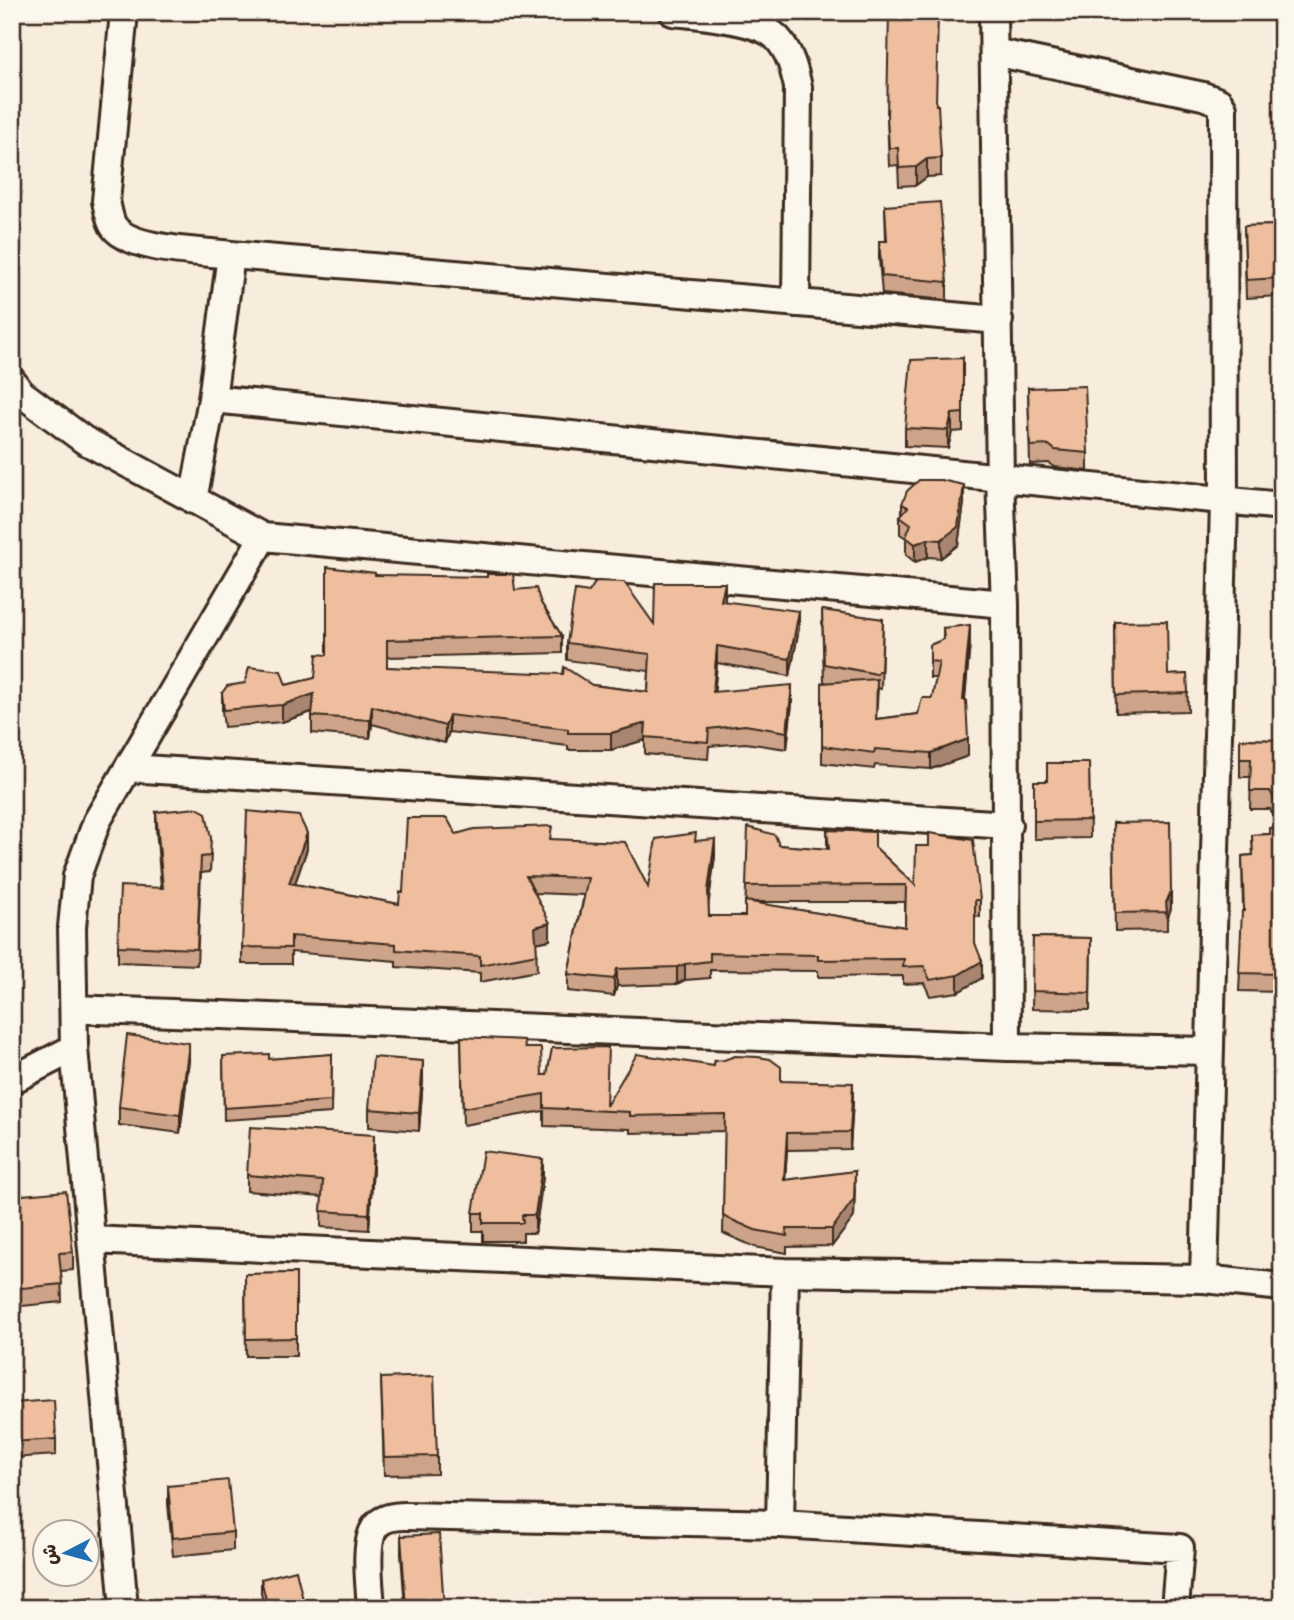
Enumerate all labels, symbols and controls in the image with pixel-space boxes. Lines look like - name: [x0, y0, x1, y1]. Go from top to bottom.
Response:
- north arrow: [32, 1518, 102, 1588]
- text: ش: [32, 1543, 67, 1567]

